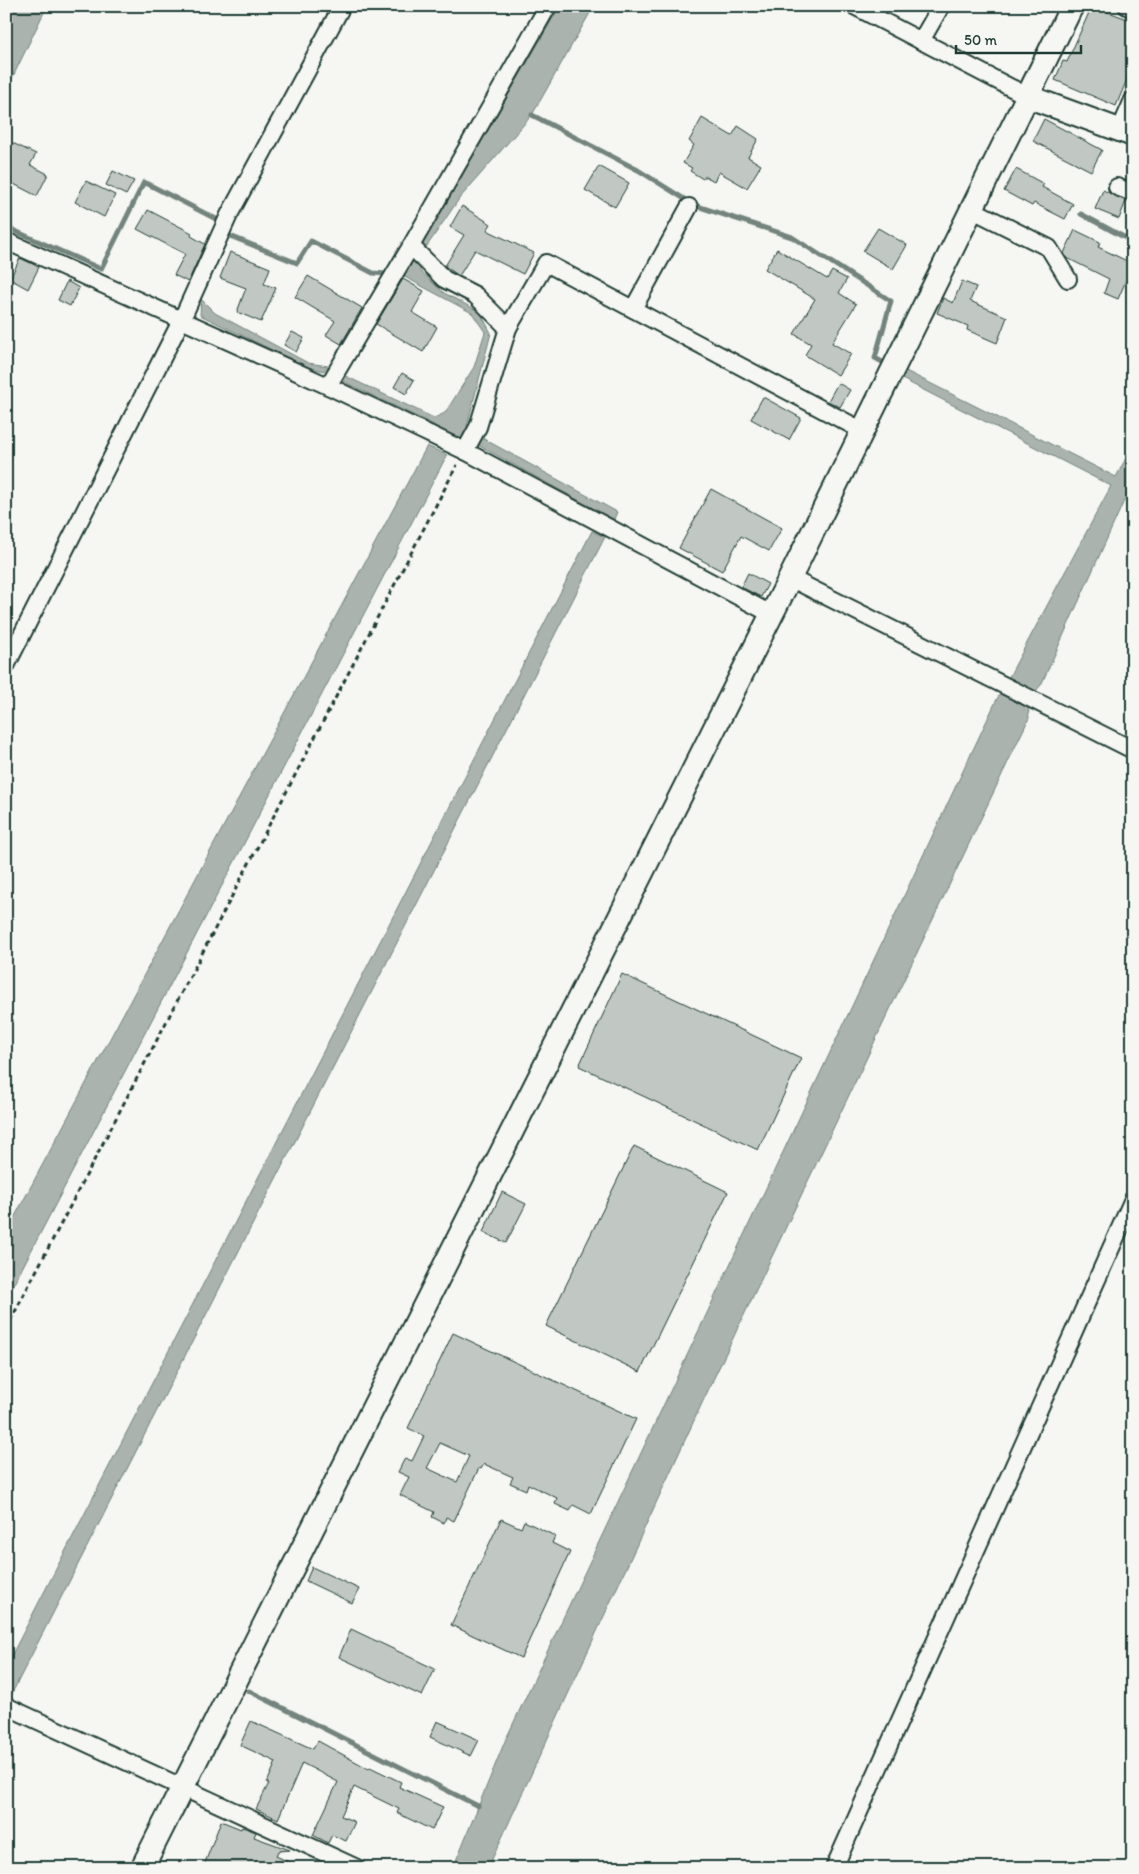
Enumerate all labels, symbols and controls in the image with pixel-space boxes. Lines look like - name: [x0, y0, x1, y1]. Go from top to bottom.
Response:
- scale bar: [956, 22, 1082, 54]
- text: 50 m: [964, 31, 997, 49]

